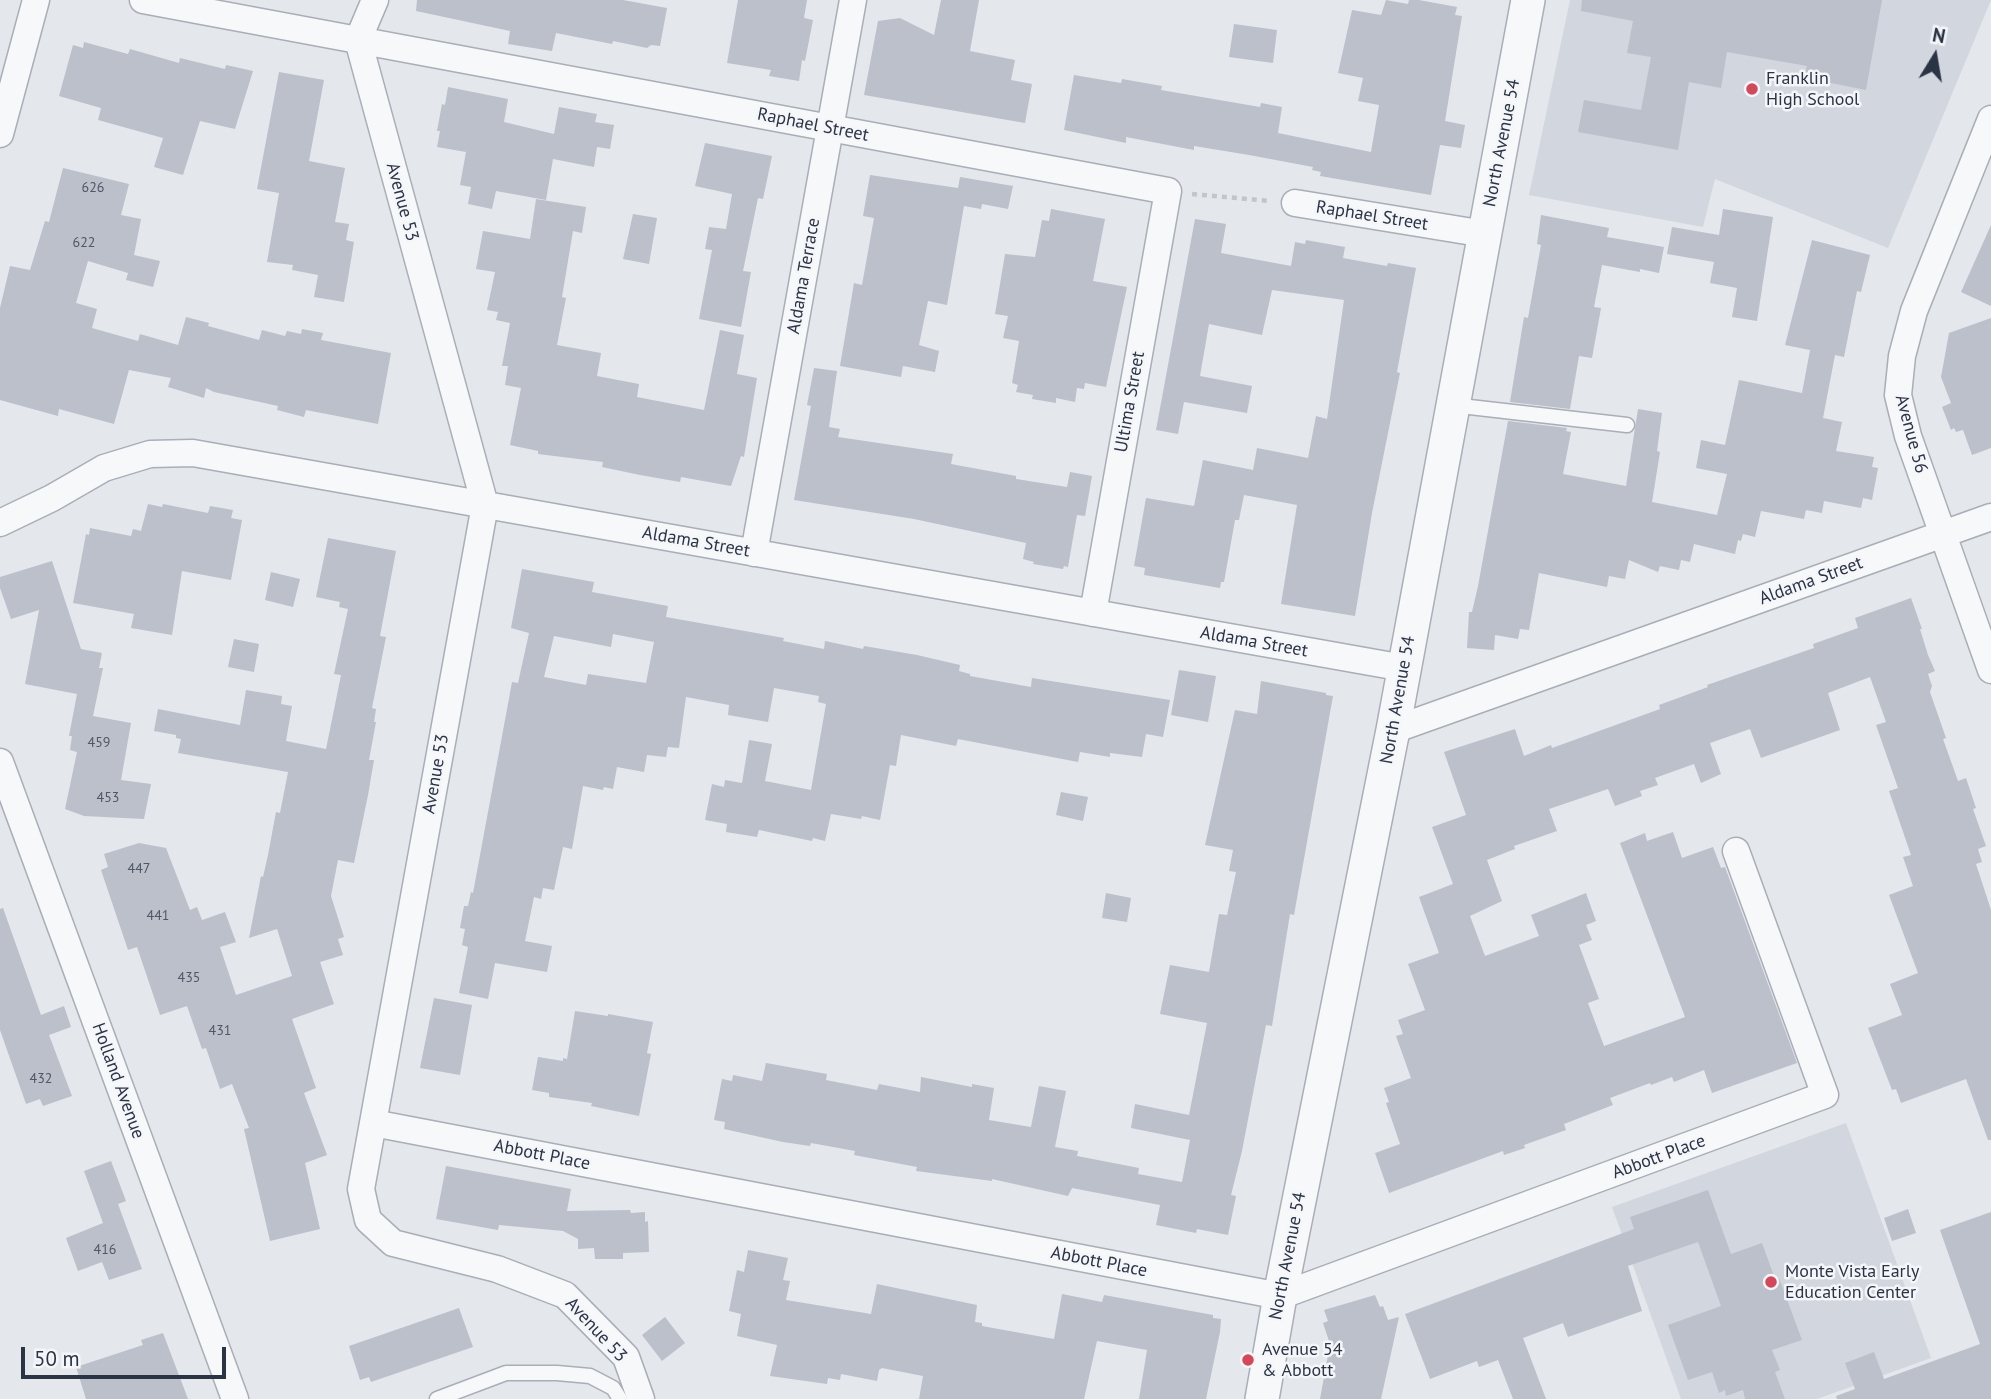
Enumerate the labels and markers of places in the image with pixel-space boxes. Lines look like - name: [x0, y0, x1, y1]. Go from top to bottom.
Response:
- place label: Franklin High School: [1766, 68, 1859, 110]
- marker: Franklin High School: [1744, 81, 1760, 97]
- place label: Monte Vista Early Education Center: [1785, 1261, 1919, 1304]
- marker: Monte Vista Early Education Center: [1763, 1274, 1779, 1290]
- place label: Avenue 54 & Abbott: [1262, 1339, 1343, 1382]
- marker: Avenue 54 & Abbott: [1240, 1352, 1256, 1368]

